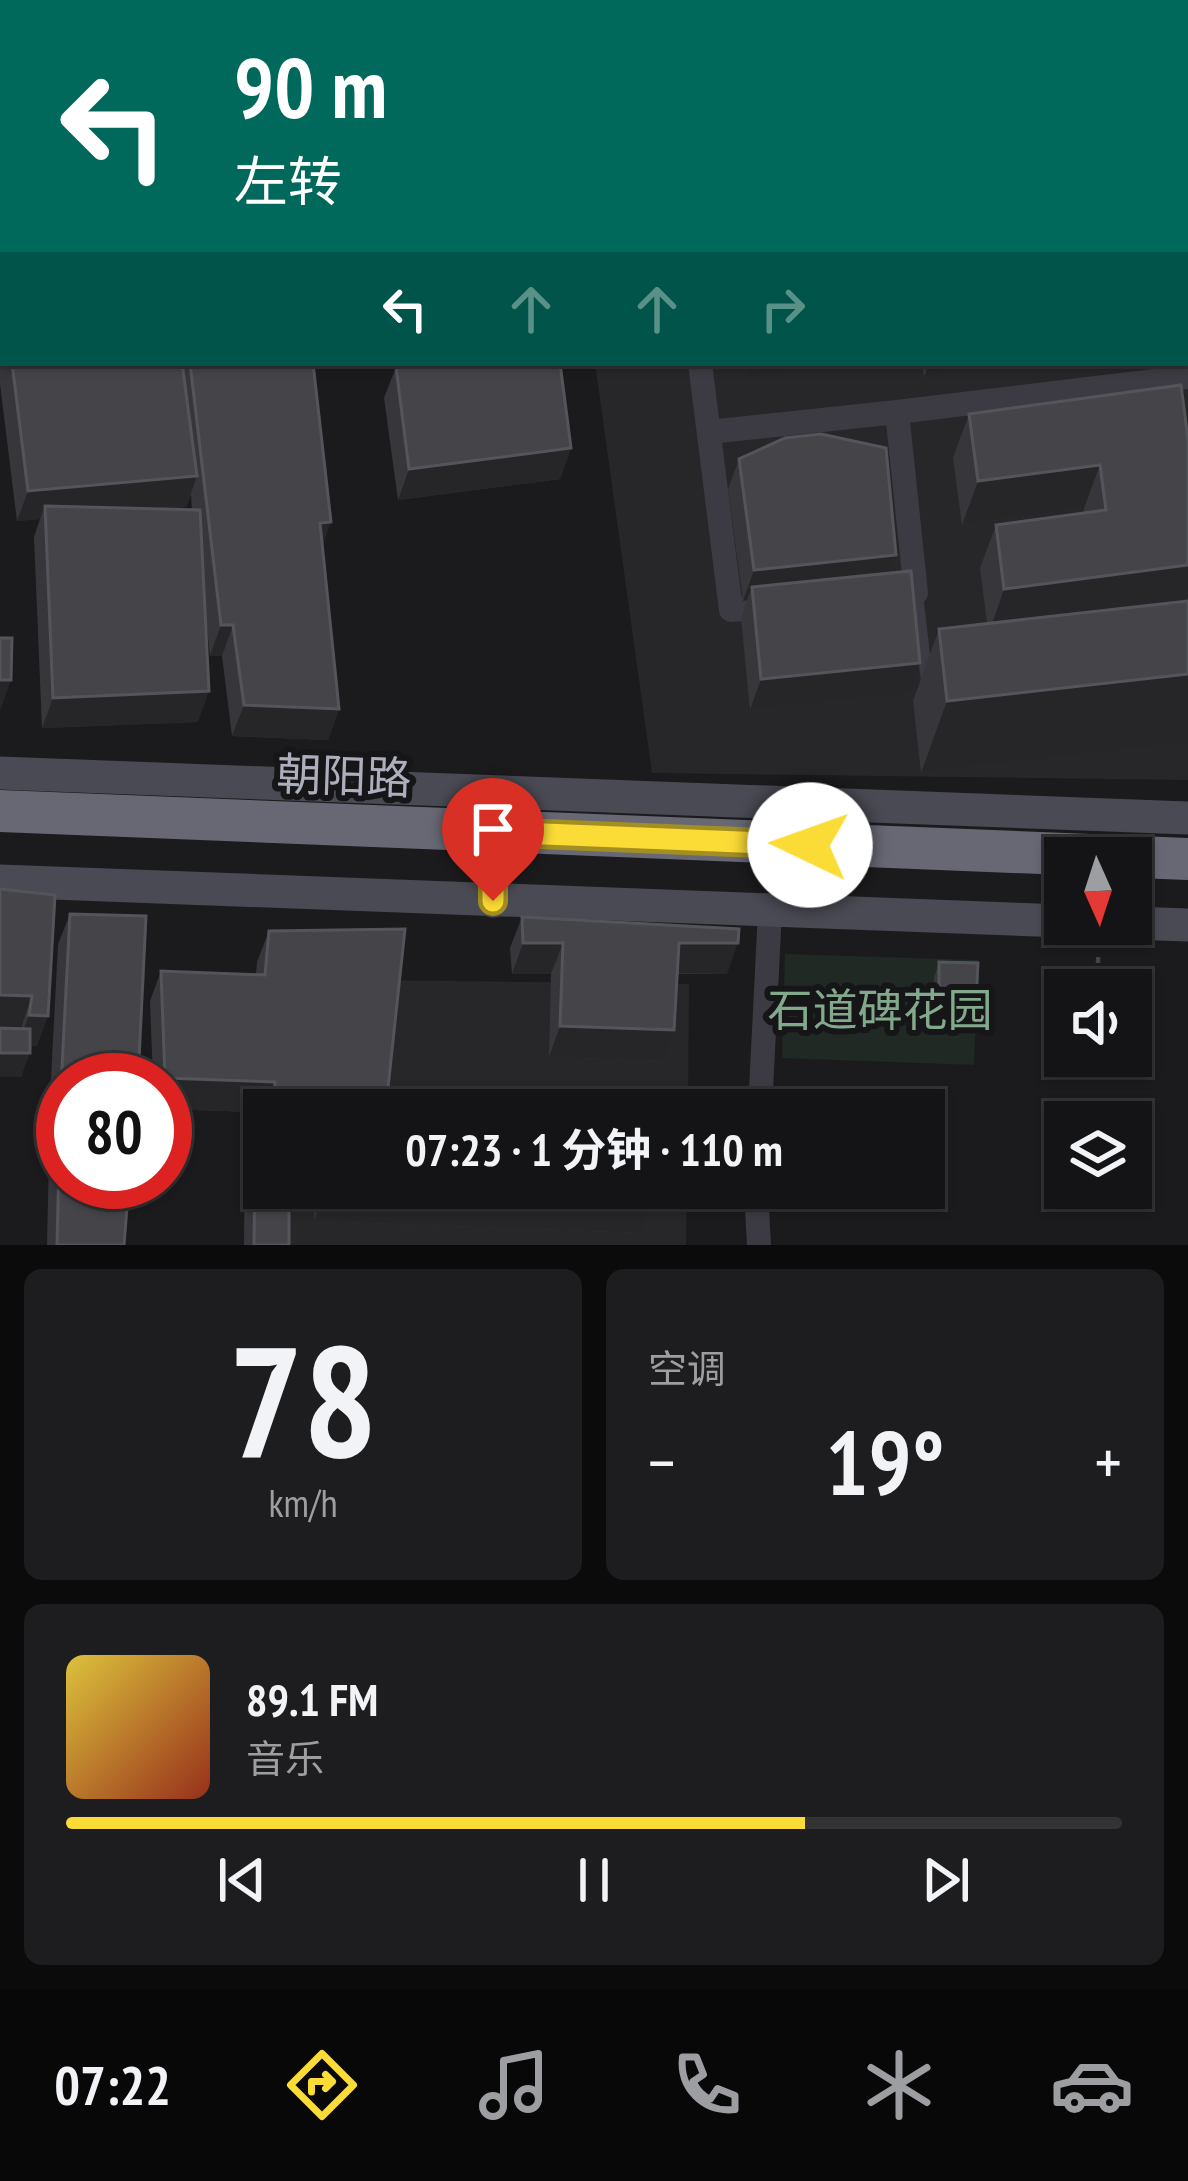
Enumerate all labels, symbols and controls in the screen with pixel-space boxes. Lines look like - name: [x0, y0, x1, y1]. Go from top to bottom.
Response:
- text: 90 m: [234, 32, 387, 141]
- icon: left: [36, 48, 192, 204]
- text: 左转: [234, 146, 342, 216]
- icon: left: [372, 276, 438, 342]
- icon: ahead: [498, 276, 564, 342]
- icon: ahead: [624, 276, 690, 342]
- icon: right: [750, 276, 816, 342]
- street label: 朝阳路: [276, 744, 412, 806]
- pin: [442, 778, 544, 901]
- position arrow: [747, 782, 873, 908]
- icon: arrive: [460, 796, 526, 862]
- north arrow: [1044, 837, 1152, 945]
- map controls: [1044, 837, 1152, 1209]
- button: sound: [1044, 969, 1152, 1077]
- park label: 石道碑花园: [767, 980, 993, 1038]
- speed limit sign: 80: [36, 1053, 192, 1209]
- button: layers: [1044, 1101, 1152, 1209]
- text: 07:23 · 1 分钟 · 110 m: [405, 1120, 783, 1178]
- text: 78: [228, 1298, 378, 1500]
- text: 空调: [648, 1343, 726, 1394]
- text: 19°: [826, 1403, 944, 1520]
- text: −: [648, 1419, 675, 1504]
- text: +: [1095, 1419, 1122, 1504]
- text: km/h: [268, 1477, 338, 1528]
- text: 89.1 FM: [246, 1670, 378, 1728]
- text: 音乐: [246, 1733, 324, 1784]
- icon: previous: [209, 1847, 275, 1913]
- icon: pause: [561, 1847, 627, 1913]
- icon: next: [913, 1847, 979, 1913]
- icon: directions: [280, 2043, 364, 2127]
- icon: music: [472, 2043, 556, 2127]
- icon: phone: [665, 2043, 749, 2127]
- icon: climate: [857, 2043, 941, 2127]
- icon: car: [1050, 2043, 1134, 2127]
- text: 07:22: [54, 2050, 171, 2120]

